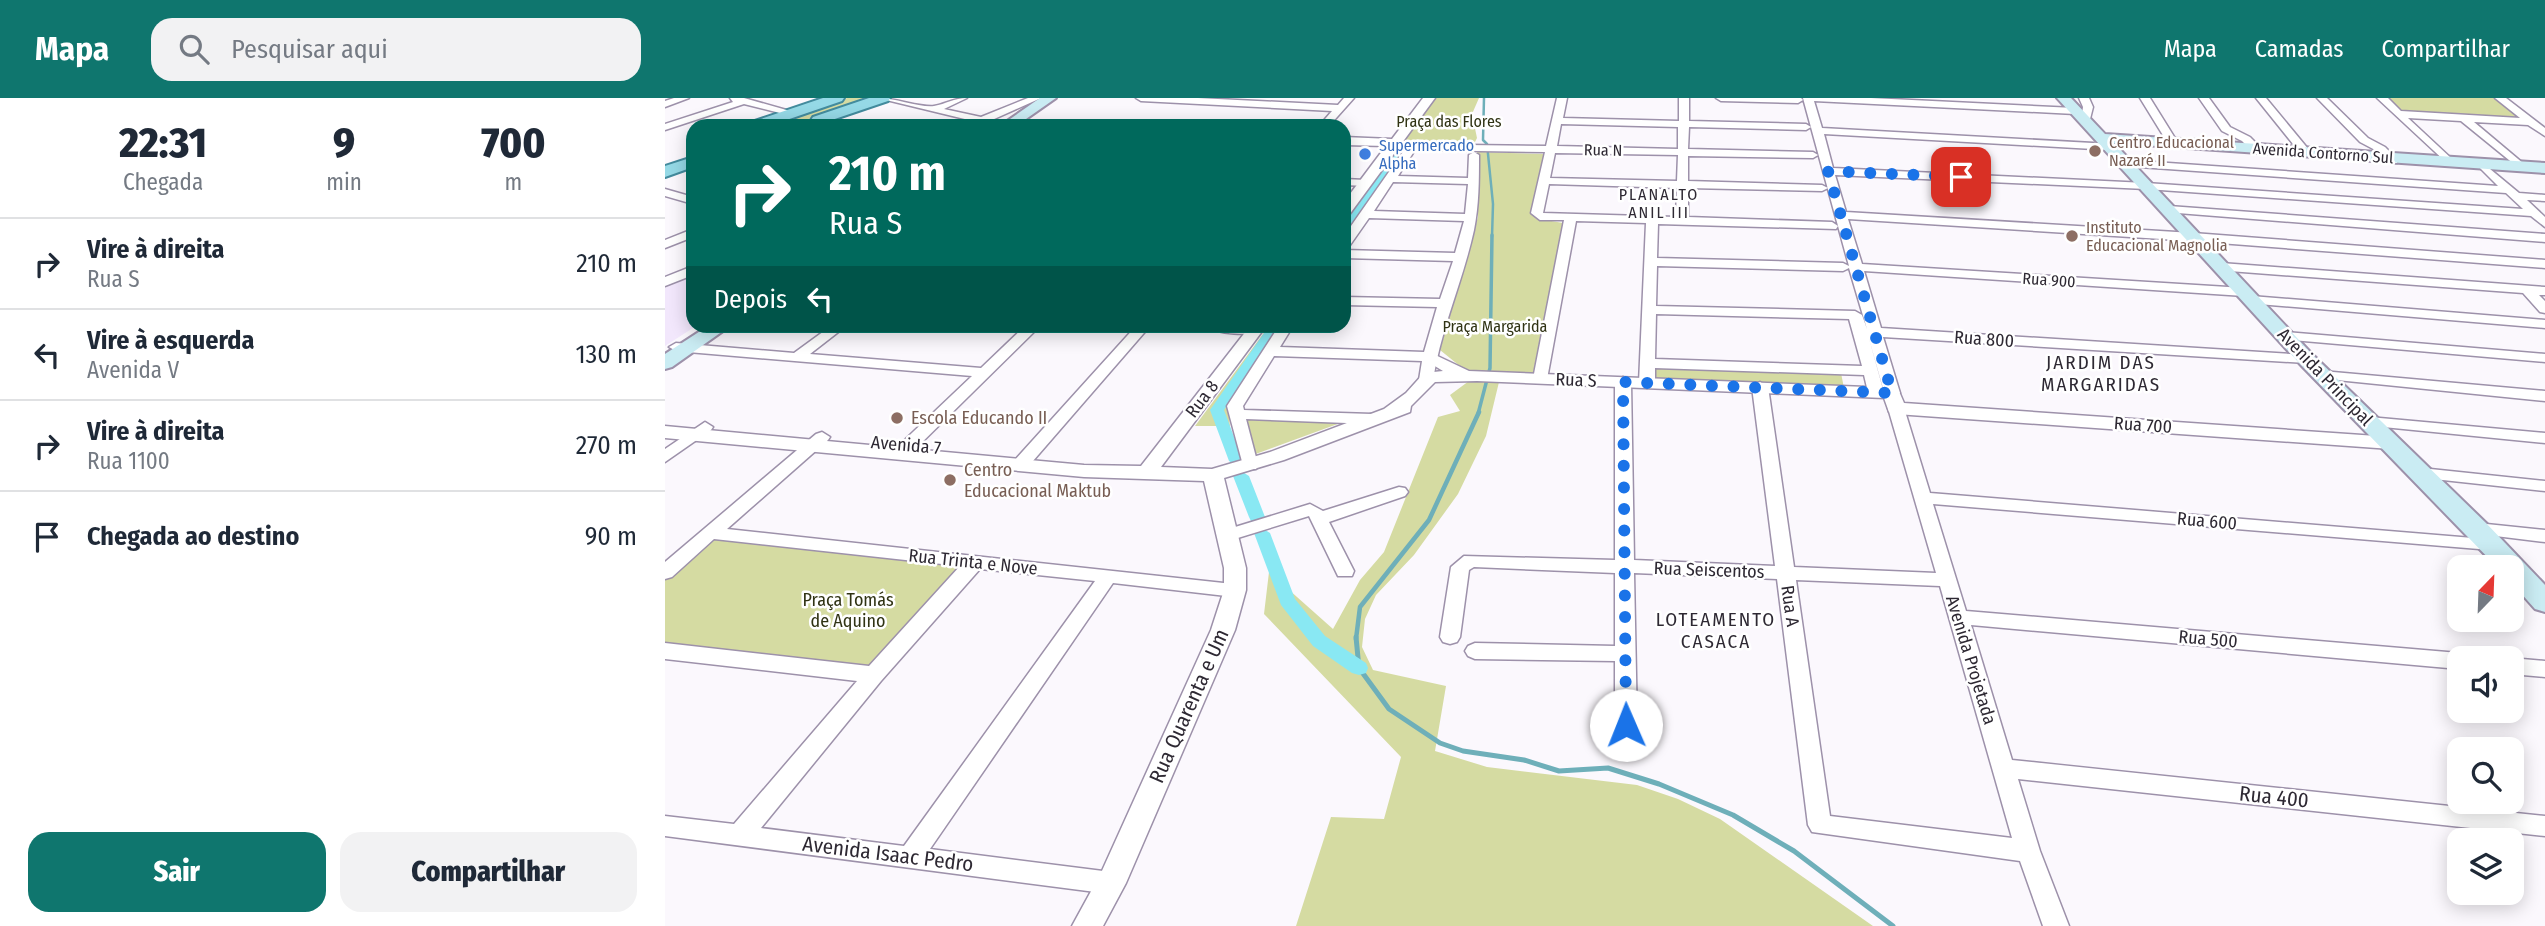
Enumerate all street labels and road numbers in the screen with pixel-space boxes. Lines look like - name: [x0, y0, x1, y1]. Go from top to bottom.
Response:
- street label: Avenida Contorno Sul: [2252, 139, 2394, 167]
- street label: Rua N: [1584, 140, 1622, 160]
- street label: Rua 900: [2022, 269, 2076, 291]
- street label: Avenida Principal: [2273, 324, 2377, 431]
- street label: Rua 800: [1953, 326, 2015, 352]
- street label: Rua S: [1555, 368, 1597, 392]
- street label: Rua 8: [1181, 376, 1223, 422]
- street label: Rua 700: [2113, 412, 2173, 438]
- street label: Avenida 7: [870, 431, 942, 459]
- street label: Rua 600: [2176, 507, 2238, 535]
- street label: Rua Trinta e Nove: [907, 544, 1039, 580]
- street label: Rua Seiscentos: [1653, 557, 1765, 583]
- street label: Rua A: [1776, 584, 1804, 629]
- street label: Avenida Projetada: [1941, 593, 2001, 727]
- street label: Rua Quarenta e Um: [1143, 625, 1235, 787]
- street label: Rua 500: [2178, 625, 2238, 653]
- street label: Rua 400: [2238, 780, 2310, 814]
- street label: Avenida Isaac Pedro: [801, 831, 975, 877]

